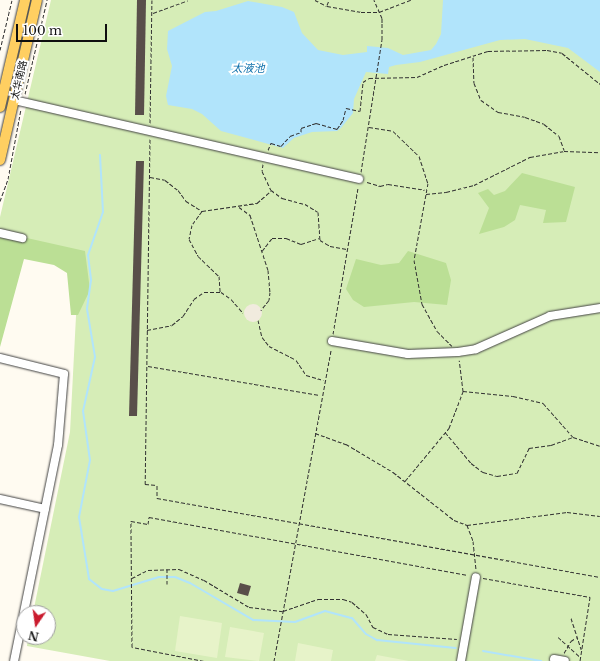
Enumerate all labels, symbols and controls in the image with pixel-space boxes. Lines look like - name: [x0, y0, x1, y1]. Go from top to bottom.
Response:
- scale bar: [18, 16, 109, 42]
- text: 100 m: [23, 23, 62, 38]
- street label: 太华南路: [9, 59, 29, 101]
- water label: 太液池: [232, 61, 264, 75]
- north arrow: [16, 605, 56, 645]
- text: N: [27, 628, 40, 644]

